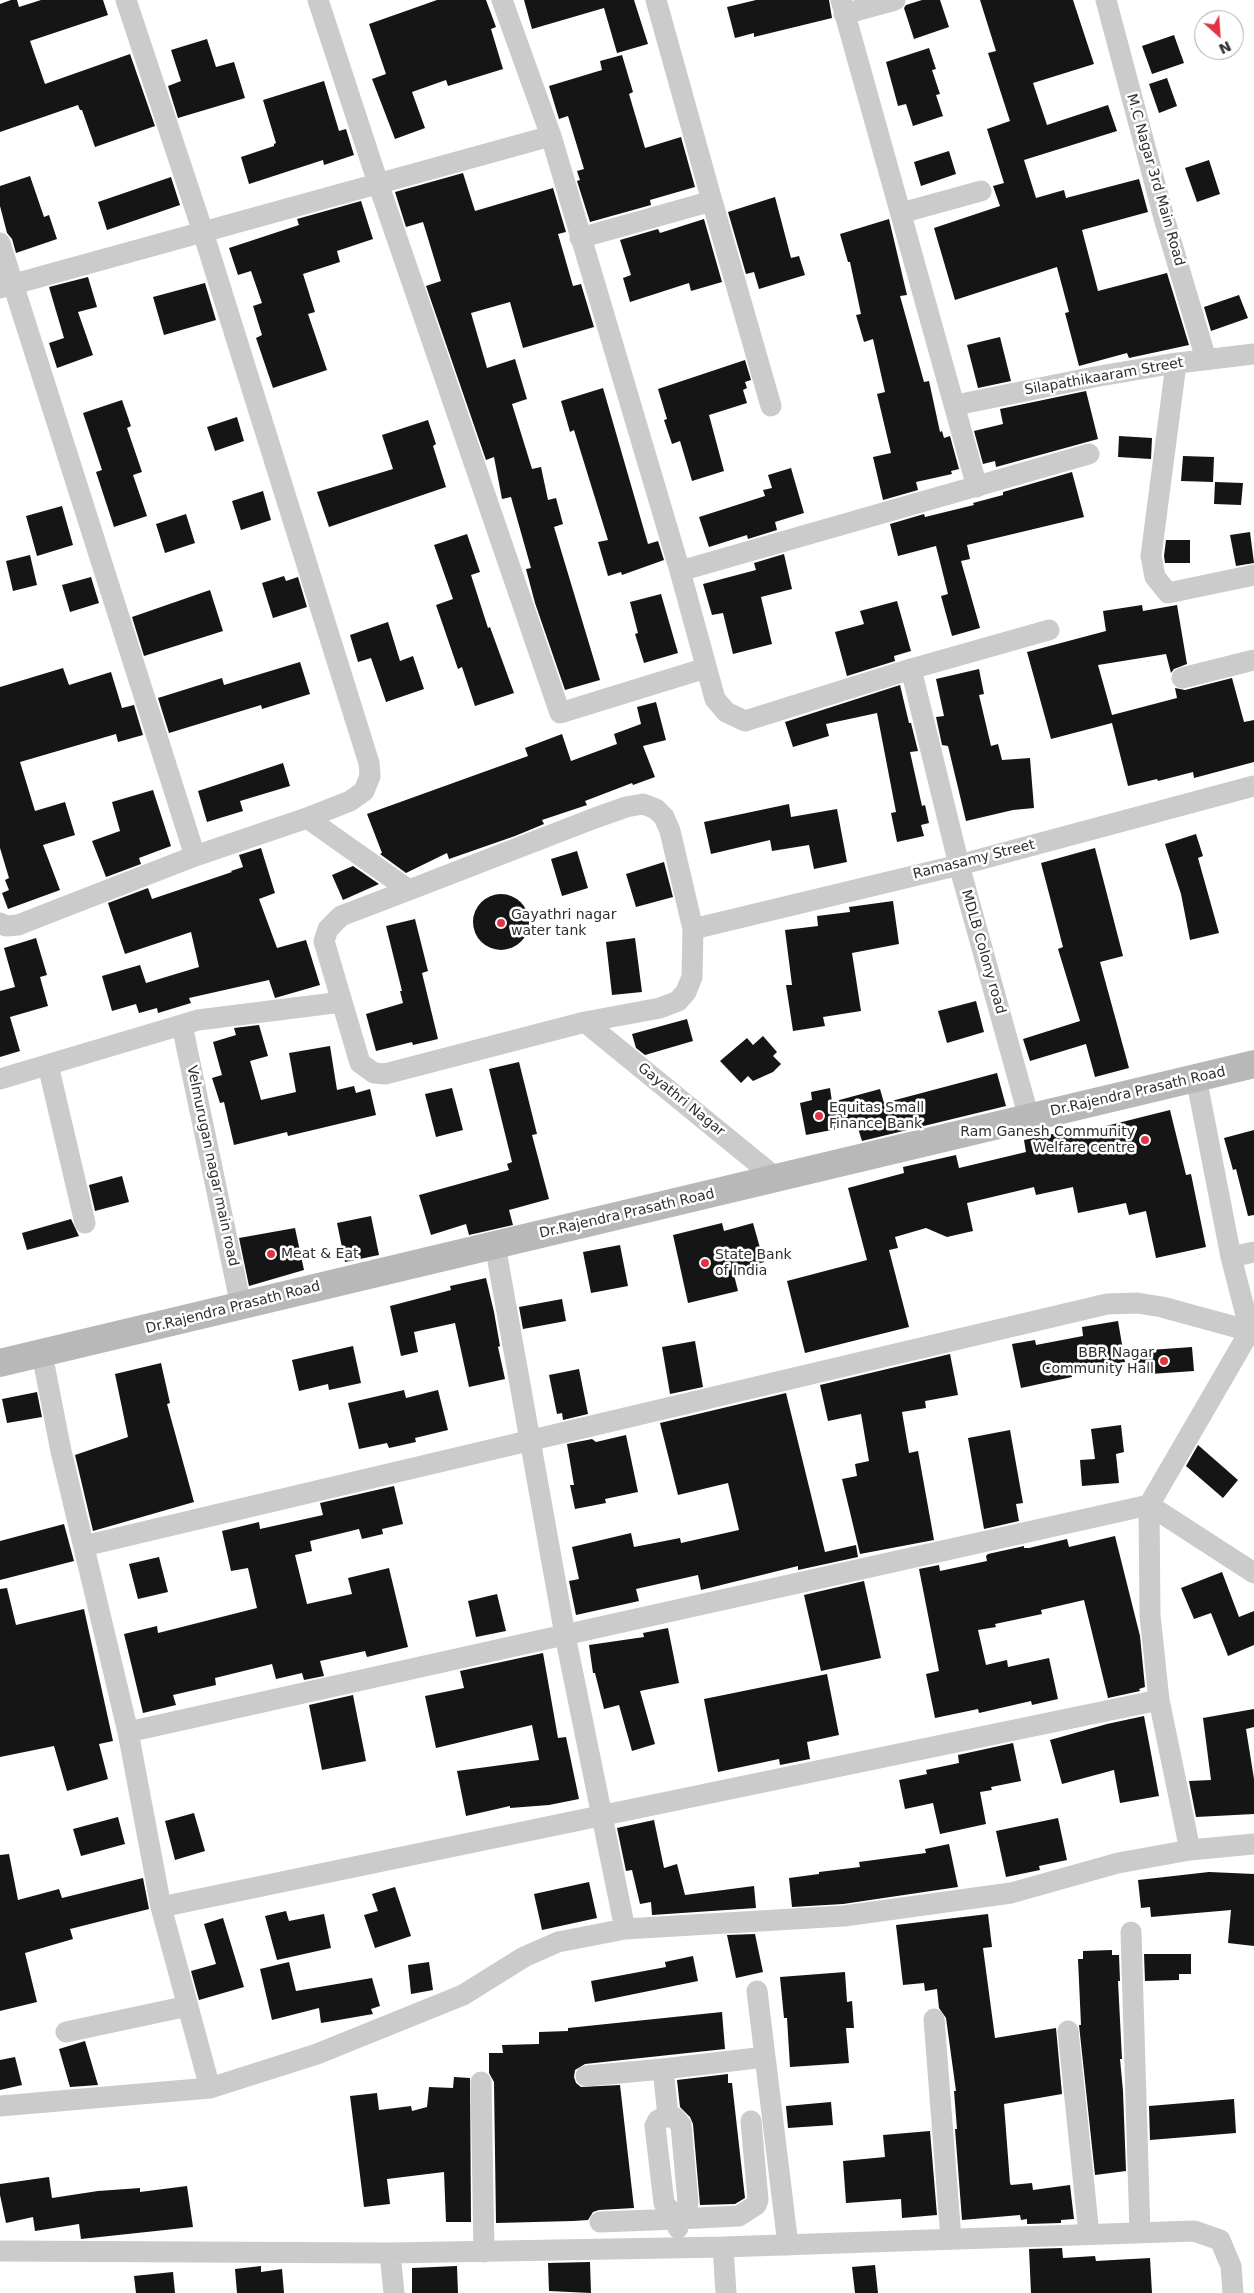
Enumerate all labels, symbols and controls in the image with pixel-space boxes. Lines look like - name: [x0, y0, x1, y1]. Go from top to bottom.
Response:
- north arrow: [1194, 10, 1244, 60]
- text: N: [1216, 38, 1234, 57]
- street label: M.C Nagar 3rd Main Road: [1122, 92, 1188, 268]
- street label: Silapathikaaram Street: [1023, 355, 1185, 399]
- street label: Ramasamy Street: [911, 837, 1037, 883]
- street label: MDLB Colony road: [957, 888, 1009, 1016]
- place label: Gayathri nagar water tank: [511, 907, 616, 940]
- marker: Gayathri nagar water tank: [495, 917, 507, 929]
- street label: Gayathri Nagar: [634, 1060, 728, 1140]
- street label: Velmurugan nagar main road: [182, 1064, 242, 1268]
- street label: Dr.Rajendra Prasath Road: [1049, 1064, 1227, 1120]
- place label: Equitas Small Finance Bank: [829, 1100, 924, 1132]
- marker: Equitas Small Finance Bank: [813, 1110, 825, 1122]
- place label: Ram Ganesh Community Welfare centre: [960, 1124, 1135, 1156]
- marker: Ram Ganesh Community Welfare centre: [1139, 1134, 1151, 1146]
- street label: Dr.Rajendra Prasath Road: [538, 1186, 716, 1242]
- place label: Meat & Eat: [281, 1246, 358, 1262]
- place label: State Bank of India: [715, 1247, 792, 1280]
- marker: Meat & Eat: [265, 1248, 277, 1260]
- marker: State Bank of India: [699, 1257, 711, 1269]
- street label: Dr.Rajendra Prasath Road: [144, 1278, 322, 1338]
- place label: BBR Nagar Community Hall: [1042, 1345, 1154, 1378]
- marker: BBR Nagar Community Hall: [1158, 1355, 1170, 1367]

